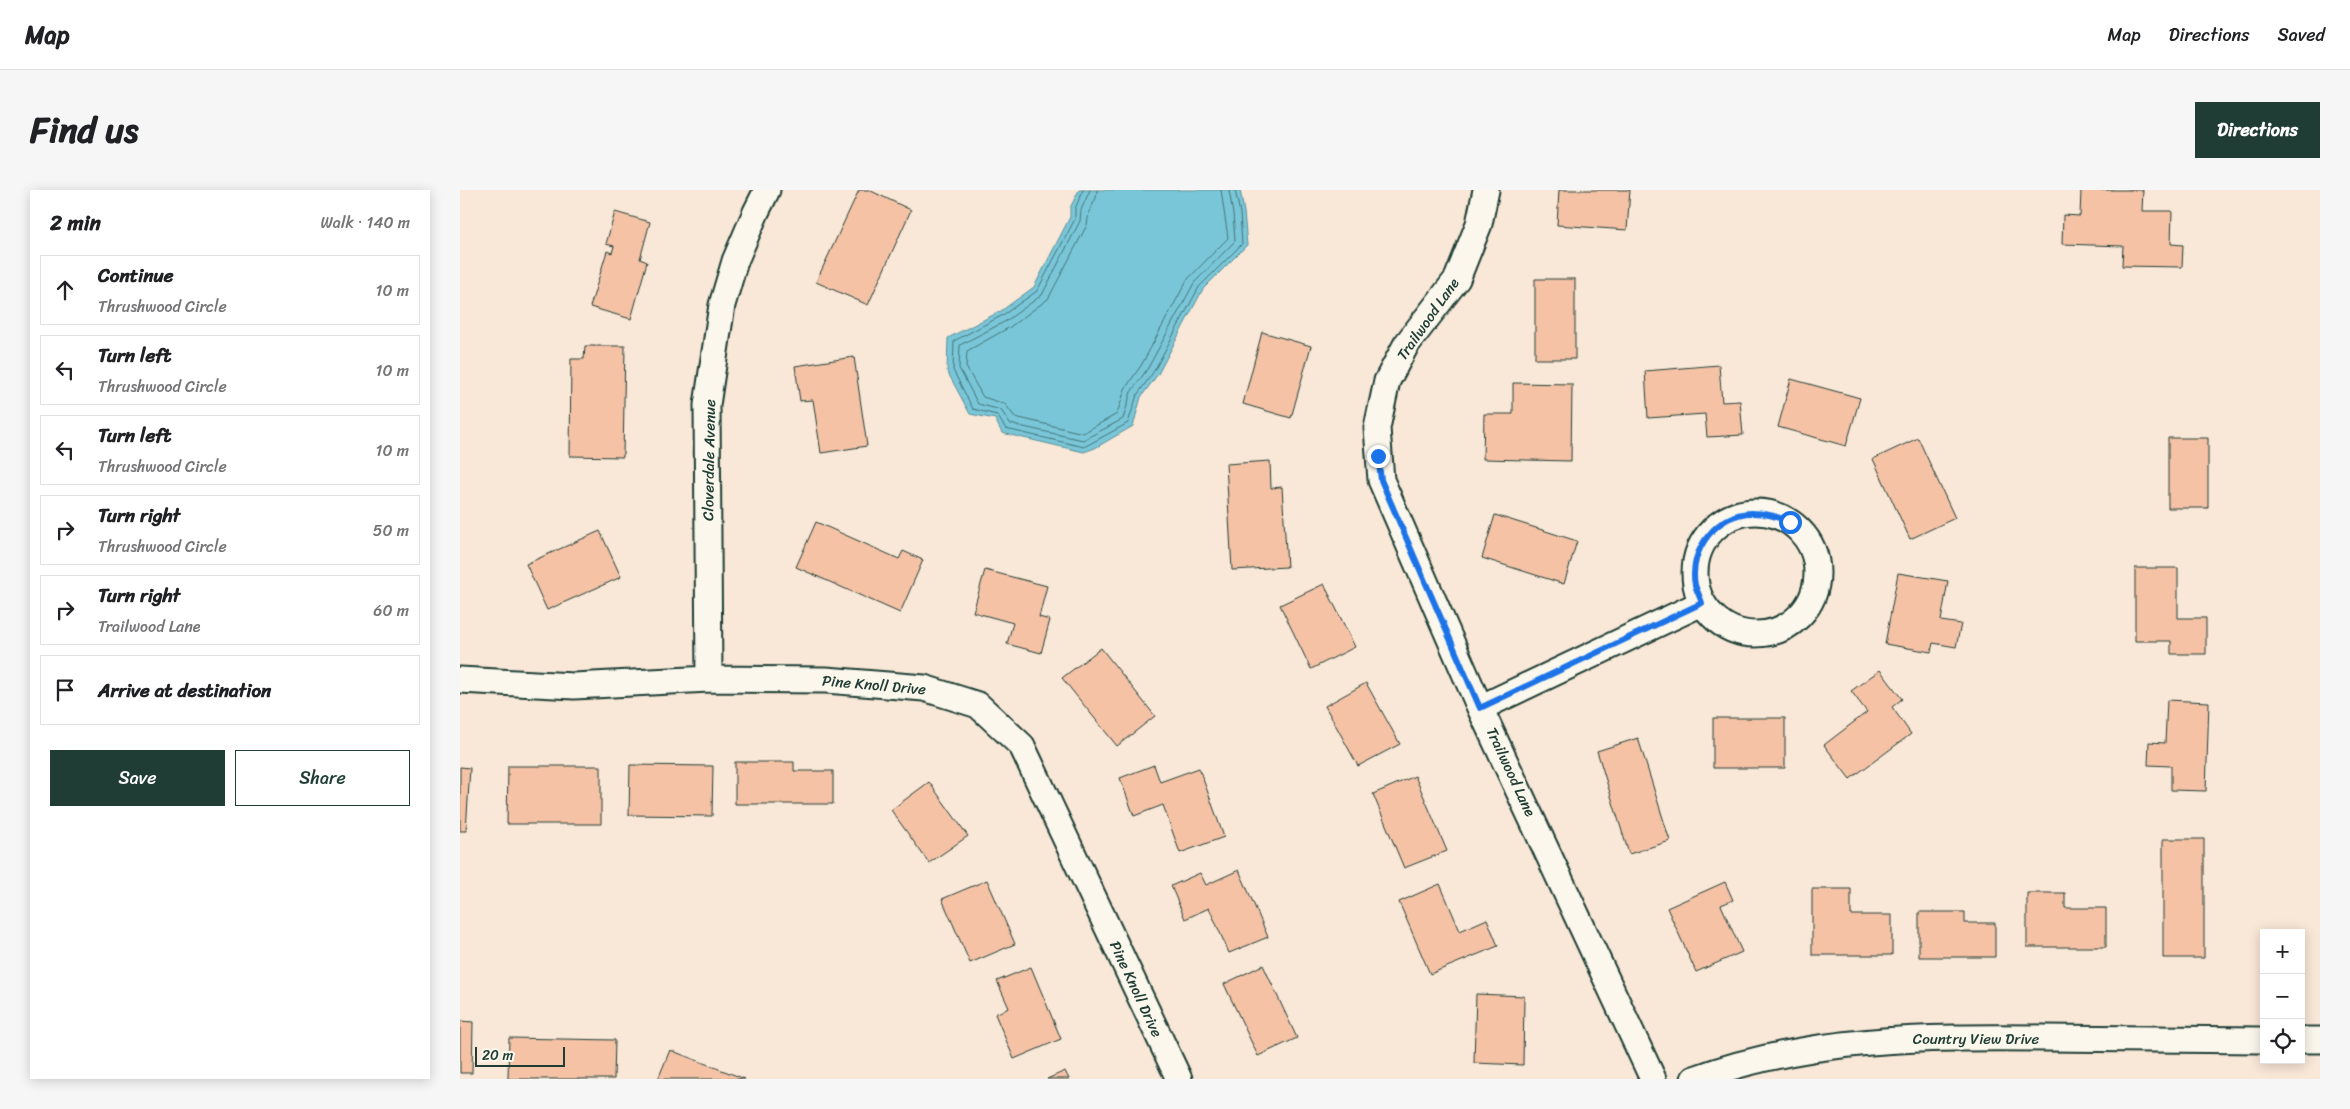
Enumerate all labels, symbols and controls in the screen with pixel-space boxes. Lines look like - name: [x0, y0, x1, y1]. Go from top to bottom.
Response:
- text: Map: [25, 14, 69, 56]
- text: Map: [2108, 19, 2141, 51]
- text: Directions: [2169, 19, 2250, 51]
- text: Saved: [2278, 19, 2325, 51]
- text: Find us: [30, 99, 138, 161]
- button: Directions: [2195, 102, 2320, 158]
- text: 2 min: [50, 204, 101, 242]
- text: Walk · 140 m: [321, 208, 410, 237]
- text: Continue: [98, 259, 174, 292]
- street label: Trailwood Lane: [1390, 272, 1466, 366]
- icon: ahead: [51, 276, 79, 304]
- text: 10 m: [376, 276, 409, 305]
- text: Thrushwood Circle: [98, 292, 227, 321]
- text: Turn left: [98, 339, 171, 372]
- icon: left: [51, 356, 79, 384]
- text: 10 m: [376, 356, 409, 385]
- text: Thrushwood Circle: [98, 372, 227, 401]
- street label: Cloverdale Avenue: [695, 399, 723, 521]
- text: Turn left: [98, 419, 171, 452]
- icon: left: [51, 436, 79, 464]
- text: 10 m: [376, 436, 409, 465]
- route end: [1367, 445, 1390, 468]
- text: Thrushwood Circle: [98, 452, 227, 481]
- text: Turn right: [98, 499, 180, 532]
- route start: [1779, 511, 1802, 534]
- icon: right: [51, 516, 79, 544]
- text: 50 m: [373, 516, 409, 545]
- text: Thrushwood Circle: [98, 532, 227, 561]
- text: Turn right: [98, 579, 180, 612]
- icon: right: [51, 596, 79, 624]
- text: 60 m: [373, 596, 409, 625]
- text: Trailwood Lane: [98, 612, 200, 641]
- street label: Pine Knoll Drive: [821, 668, 927, 703]
- text: Arrive at destination: [98, 674, 271, 707]
- icon: arrive: [51, 676, 79, 704]
- street label: Trailwood Lane: [1479, 723, 1543, 821]
- button: Save: [50, 750, 225, 806]
- button: Share: [235, 750, 410, 806]
- map controls: [2260, 929, 2305, 1064]
- button: +: [2260, 929, 2305, 974]
- street label: Pine Knoll Drive: [1102, 936, 1170, 1042]
- button: −: [2260, 974, 2305, 1019]
- button: locate: [2260, 1019, 2305, 1064]
- street label: Country View Drive: [1913, 1026, 2040, 1052]
- text: 20 m: [482, 1043, 513, 1068]
- scale bar: [475, 1044, 565, 1067]

